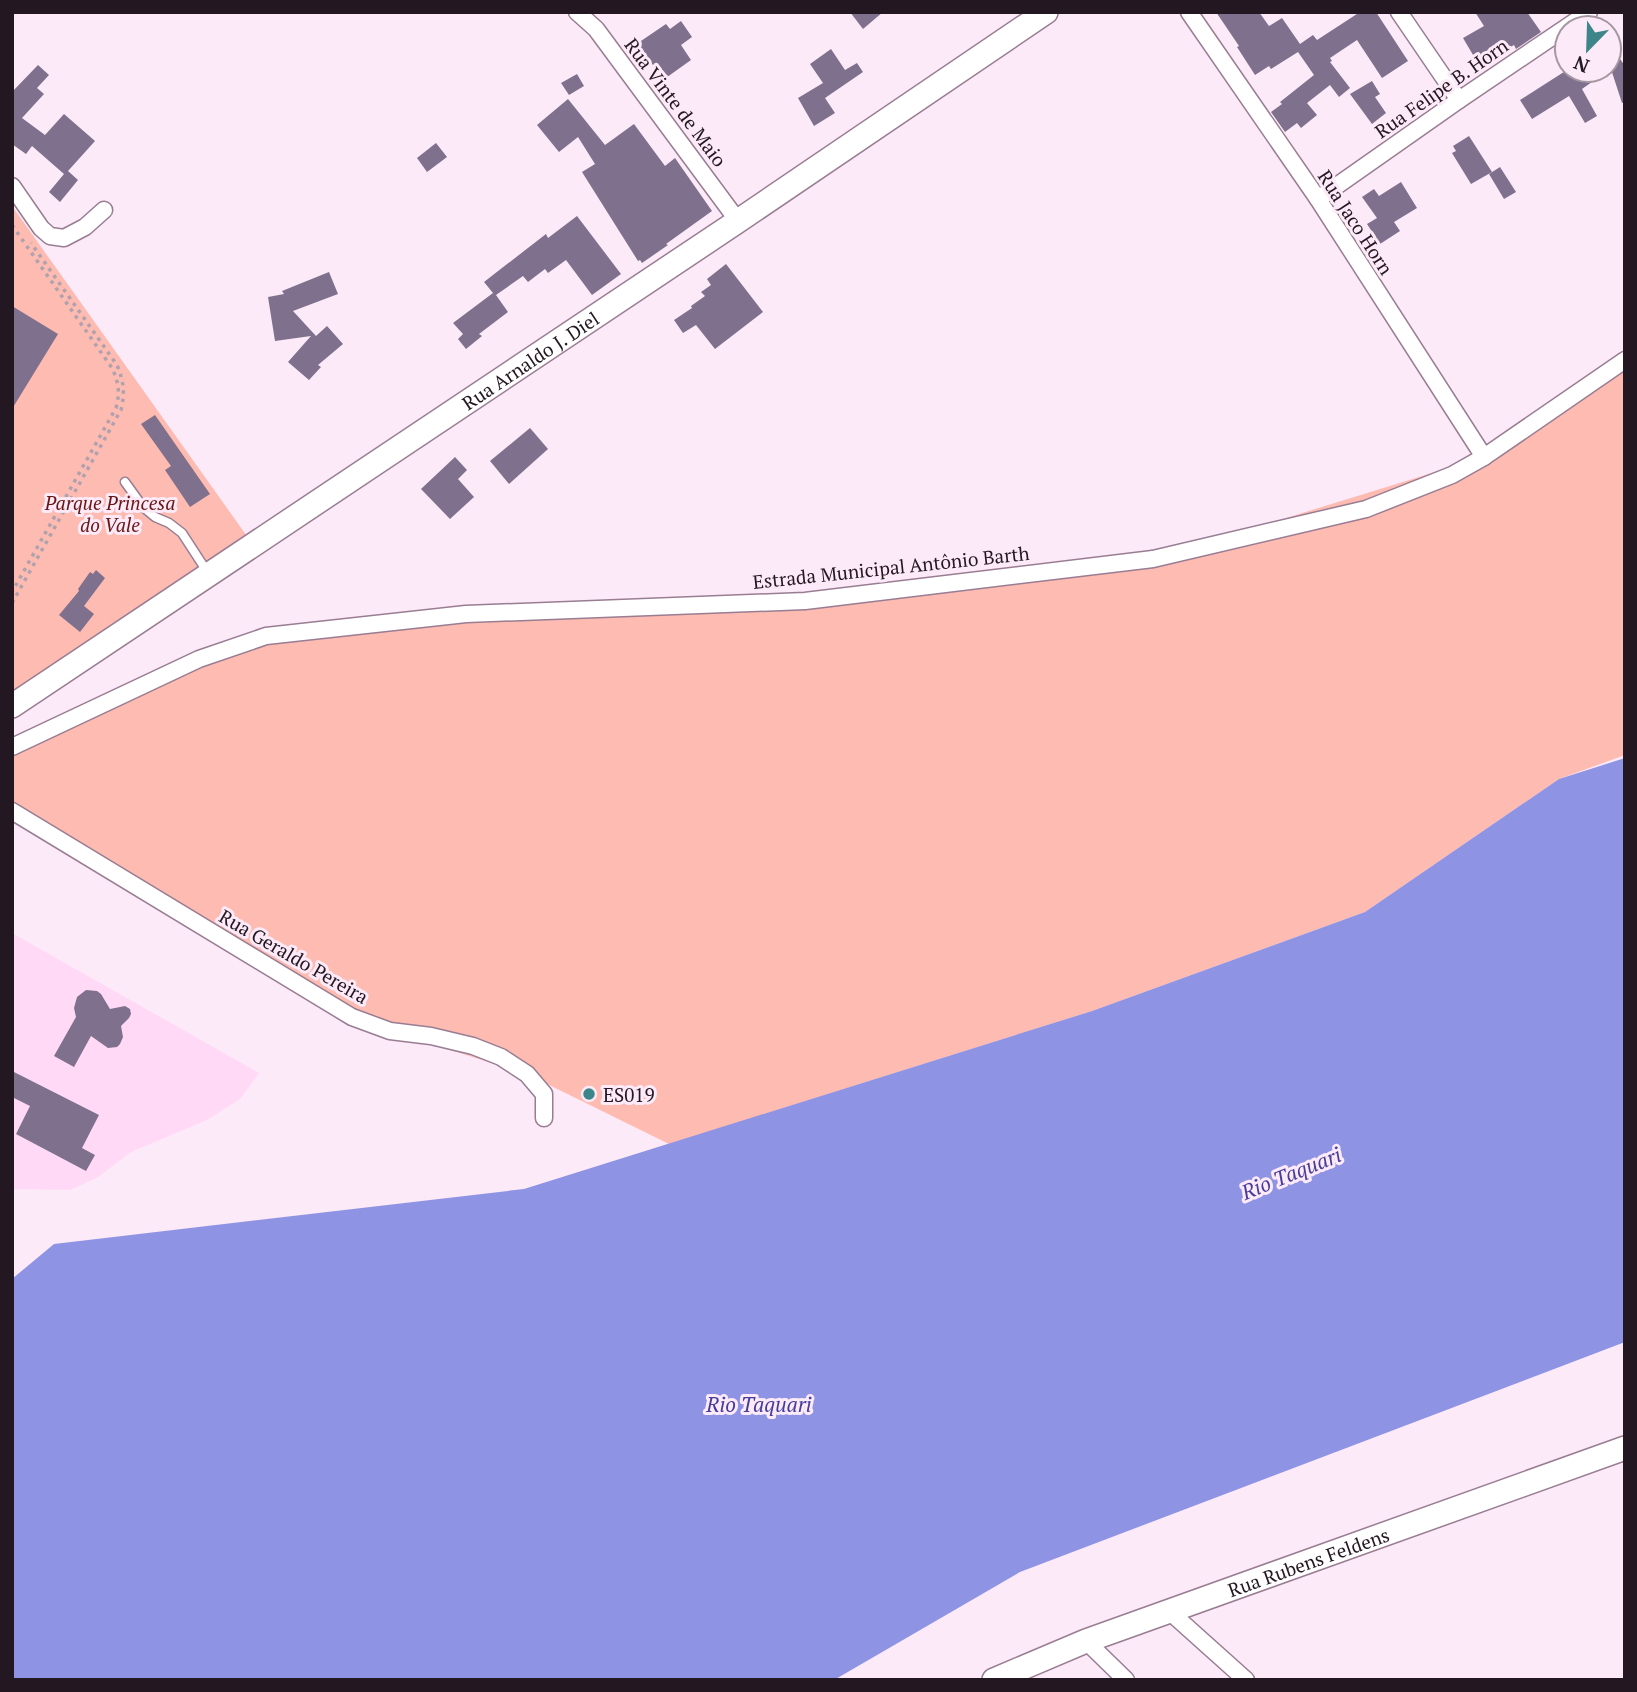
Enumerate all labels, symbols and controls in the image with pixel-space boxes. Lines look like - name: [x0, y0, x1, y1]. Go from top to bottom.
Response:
- north arrow: [1553, 14, 1623, 84]
- street label: Rua Vinte de Maio: [619, 33, 733, 171]
- street label: Rua Felipe B. Horn: [1369, 33, 1513, 143]
- text: N: [1569, 51, 1593, 79]
- street label: Rua Jaco Horn: [1313, 165, 1399, 279]
- street label: Rua Arnaldo J. Diel: [457, 305, 603, 415]
- park label: Parque Princesa do Vale: [44, 490, 175, 537]
- street label: Estrada Municipal Antônio Barth: [751, 540, 1031, 594]
- street label: Rua Geraldo Pereira: [215, 903, 373, 1009]
- place label: ES019: [603, 1082, 655, 1107]
- marker: ES019: [581, 1086, 597, 1102]
- water label: Rio Taquari: [1236, 1140, 1345, 1206]
- water label: Rio Taquari: [705, 1390, 812, 1418]
- street label: Rua Rubens Feldens: [1224, 1521, 1392, 1602]

